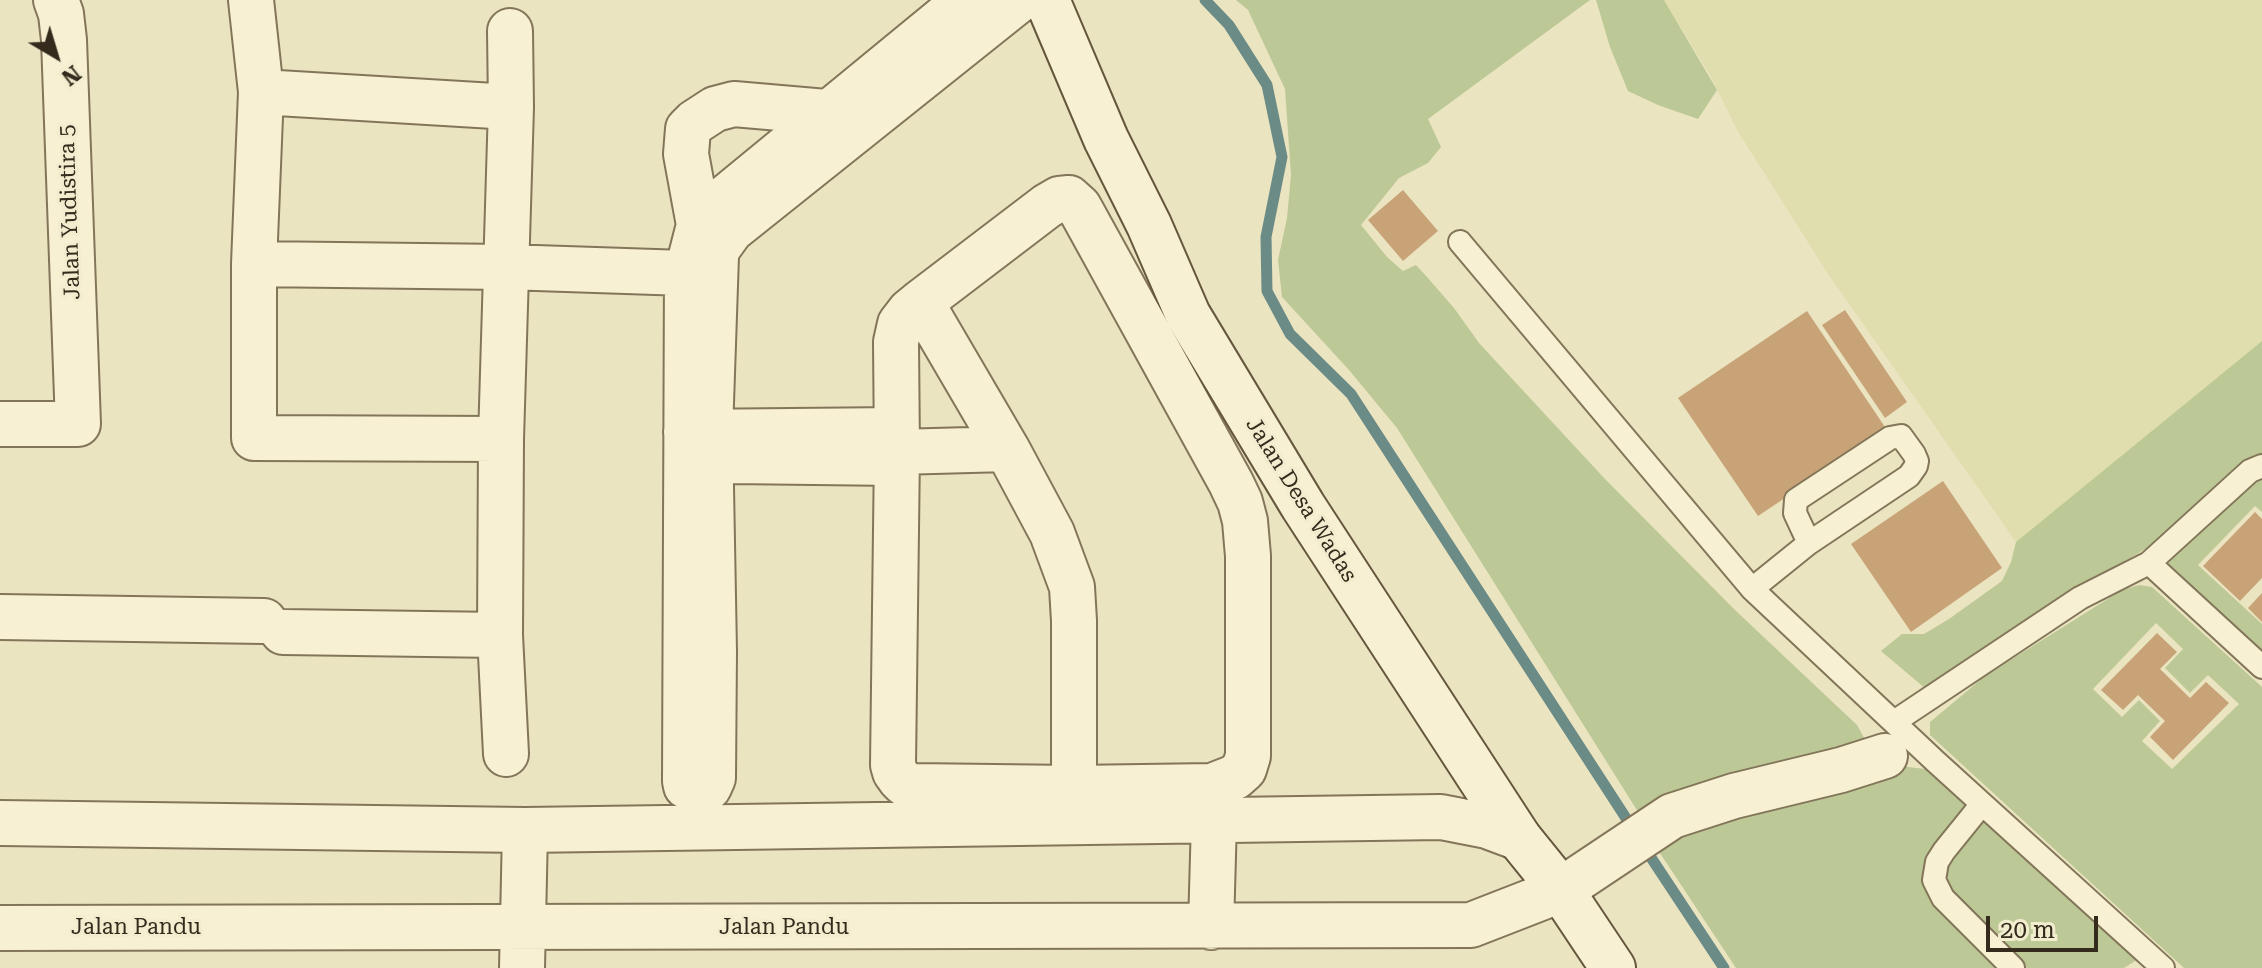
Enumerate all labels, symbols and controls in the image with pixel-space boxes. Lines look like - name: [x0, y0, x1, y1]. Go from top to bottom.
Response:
- north arrow: [16, 16, 96, 96]
- text: N: [57, 60, 85, 90]
- street label: Jalan Yudistira 5: [54, 124, 86, 300]
- street label: Jalan Desa Wadas: [1240, 413, 1362, 587]
- scale bar: [1990, 900, 2102, 950]
- street label: Jalan Pandu: [71, 915, 201, 941]
- street label: Jalan Pandu: [719, 915, 849, 941]
- text: 20 m: [2000, 916, 2055, 944]

